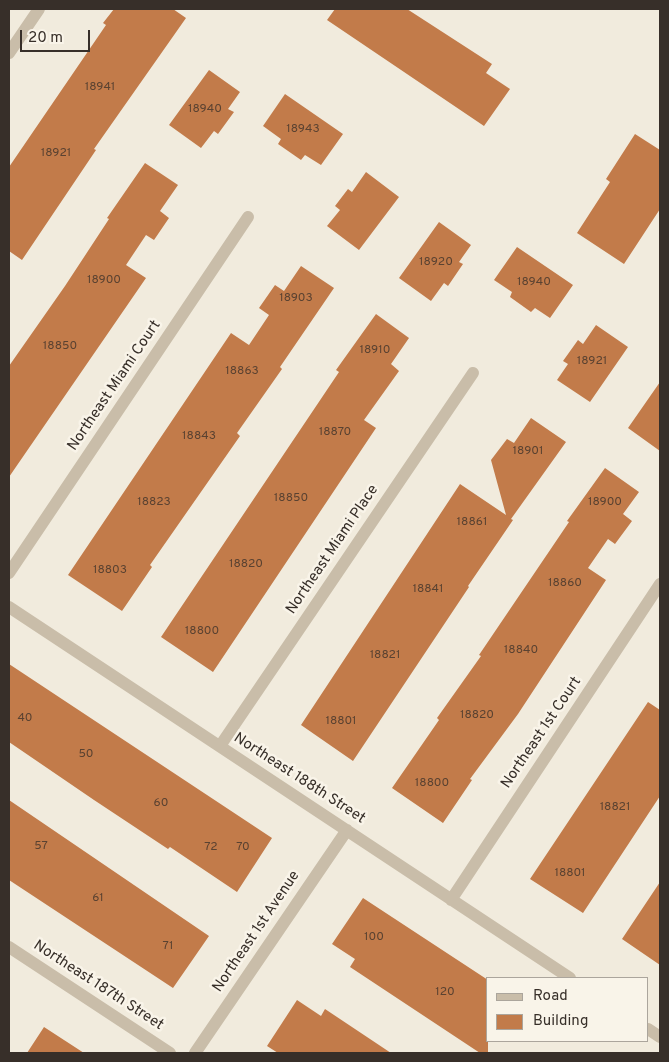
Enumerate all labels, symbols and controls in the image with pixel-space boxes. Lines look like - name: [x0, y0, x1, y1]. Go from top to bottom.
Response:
- scale bar: [22, 20, 92, 52]
- text: 20 m: [28, 29, 63, 48]
- house number: 18941: [85, 81, 115, 95]
- house number: 18940: [188, 103, 222, 117]
- house number: 18943: [286, 123, 320, 137]
- house number: 18921: [41, 147, 71, 161]
- house number: 18920: [419, 256, 453, 270]
- house number: 18900: [87, 274, 121, 288]
- house number: 18940: [517, 276, 551, 290]
- house number: 18903: [279, 292, 313, 306]
- street label: Northeast Miami Court: [65, 317, 165, 455]
- house number: 18850: [43, 340, 77, 354]
- house number: 18910: [360, 344, 390, 358]
- house number: 18921: [577, 355, 607, 369]
- house number: 18863: [225, 365, 259, 379]
- house number: 18870: [319, 426, 351, 440]
- house number: 18843: [182, 430, 216, 444]
- house number: 18901: [513, 445, 543, 459]
- street label: Northeast Miami Place: [283, 482, 383, 618]
- house number: 18850: [274, 492, 308, 506]
- house number: 18823: [137, 496, 171, 510]
- house number: 18900: [588, 496, 622, 510]
- house number: 18861: [457, 516, 487, 530]
- house number: 18820: [229, 558, 263, 572]
- house number: 18803: [93, 564, 127, 578]
- house number: 18860: [548, 577, 582, 591]
- house number: 18841: [412, 583, 444, 597]
- house number: 18800: [185, 625, 219, 639]
- house number: 18840: [504, 644, 538, 658]
- house number: 18821: [370, 649, 400, 663]
- street label: Northeast 1st Court: [498, 674, 586, 792]
- house number: 18820: [460, 709, 494, 723]
- house number: 40: [17, 712, 33, 726]
- house number: 18801: [325, 715, 357, 729]
- street label: Northeast 188th Street: [230, 730, 368, 828]
- house number: 50: [78, 748, 94, 762]
- house number: 18800: [415, 777, 449, 791]
- house number: 60: [154, 797, 168, 811]
- house number: 18821: [600, 801, 630, 815]
- house number: 57: [34, 840, 48, 854]
- house number: 72: [204, 841, 218, 855]
- house number: 70: [236, 841, 250, 855]
- house number: 18801: [554, 867, 586, 881]
- street label: Northeast 1st Avenue: [210, 868, 304, 996]
- house number: 61: [92, 892, 104, 906]
- house number: 100: [364, 931, 384, 945]
- street label: Northeast 187th Street: [30, 937, 166, 1035]
- house number: 71: [163, 940, 173, 954]
- legend: [487, 977, 649, 1042]
- house number: 120: [435, 986, 455, 1000]
- text: Road: [533, 987, 568, 1006]
- text: Building: [533, 1012, 588, 1031]

